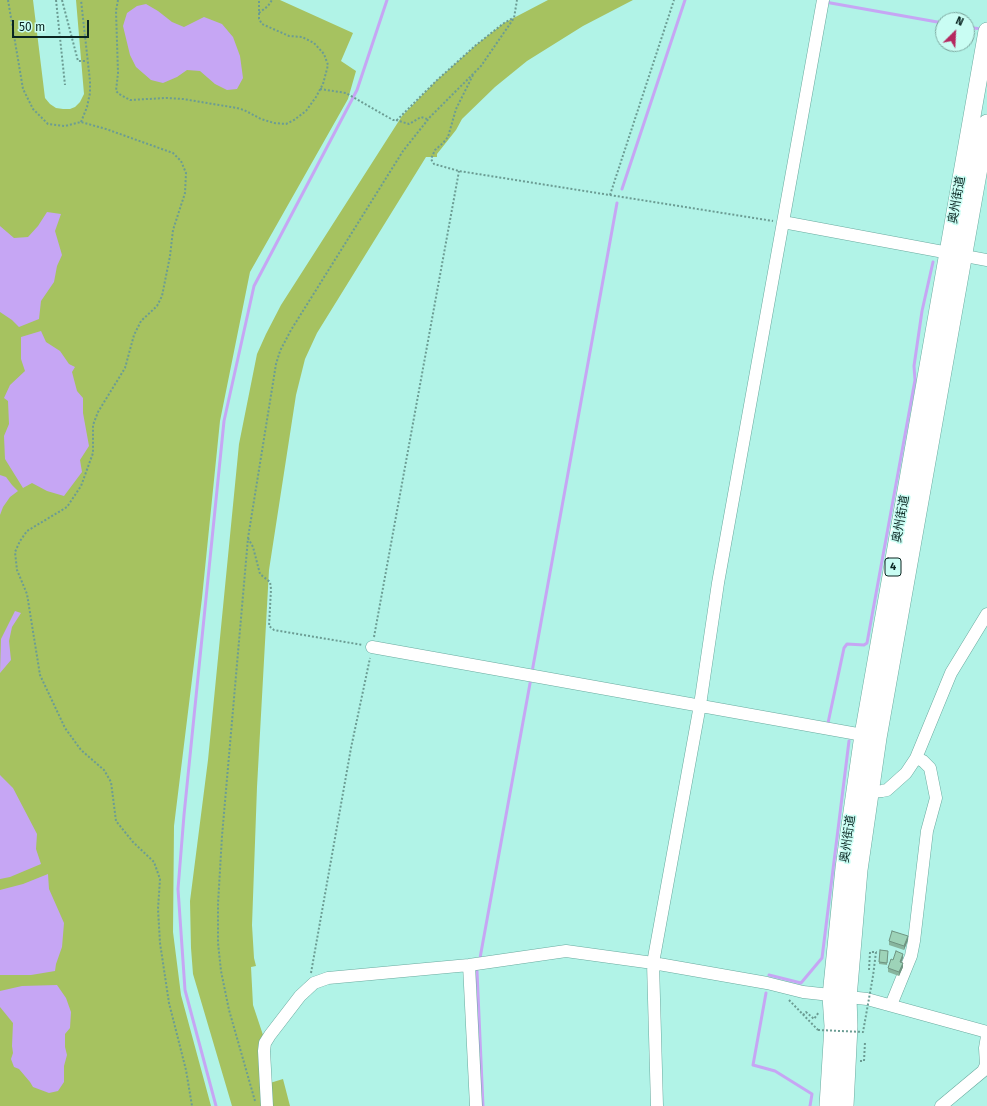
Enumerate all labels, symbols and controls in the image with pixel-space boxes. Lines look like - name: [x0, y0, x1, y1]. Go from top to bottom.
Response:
- scale bar: [14, 12, 91, 38]
- north arrow: [935, 12, 975, 52]
- text: N: [954, 14, 966, 29]
- text: 50 m: [19, 20, 45, 34]
- street label: 奥州街道: [946, 175, 968, 225]
- street label: 奥州街道: [890, 494, 912, 544]
- road number: 4: [885, 558, 901, 576]
- street label: 奥州街道: [838, 814, 858, 864]

